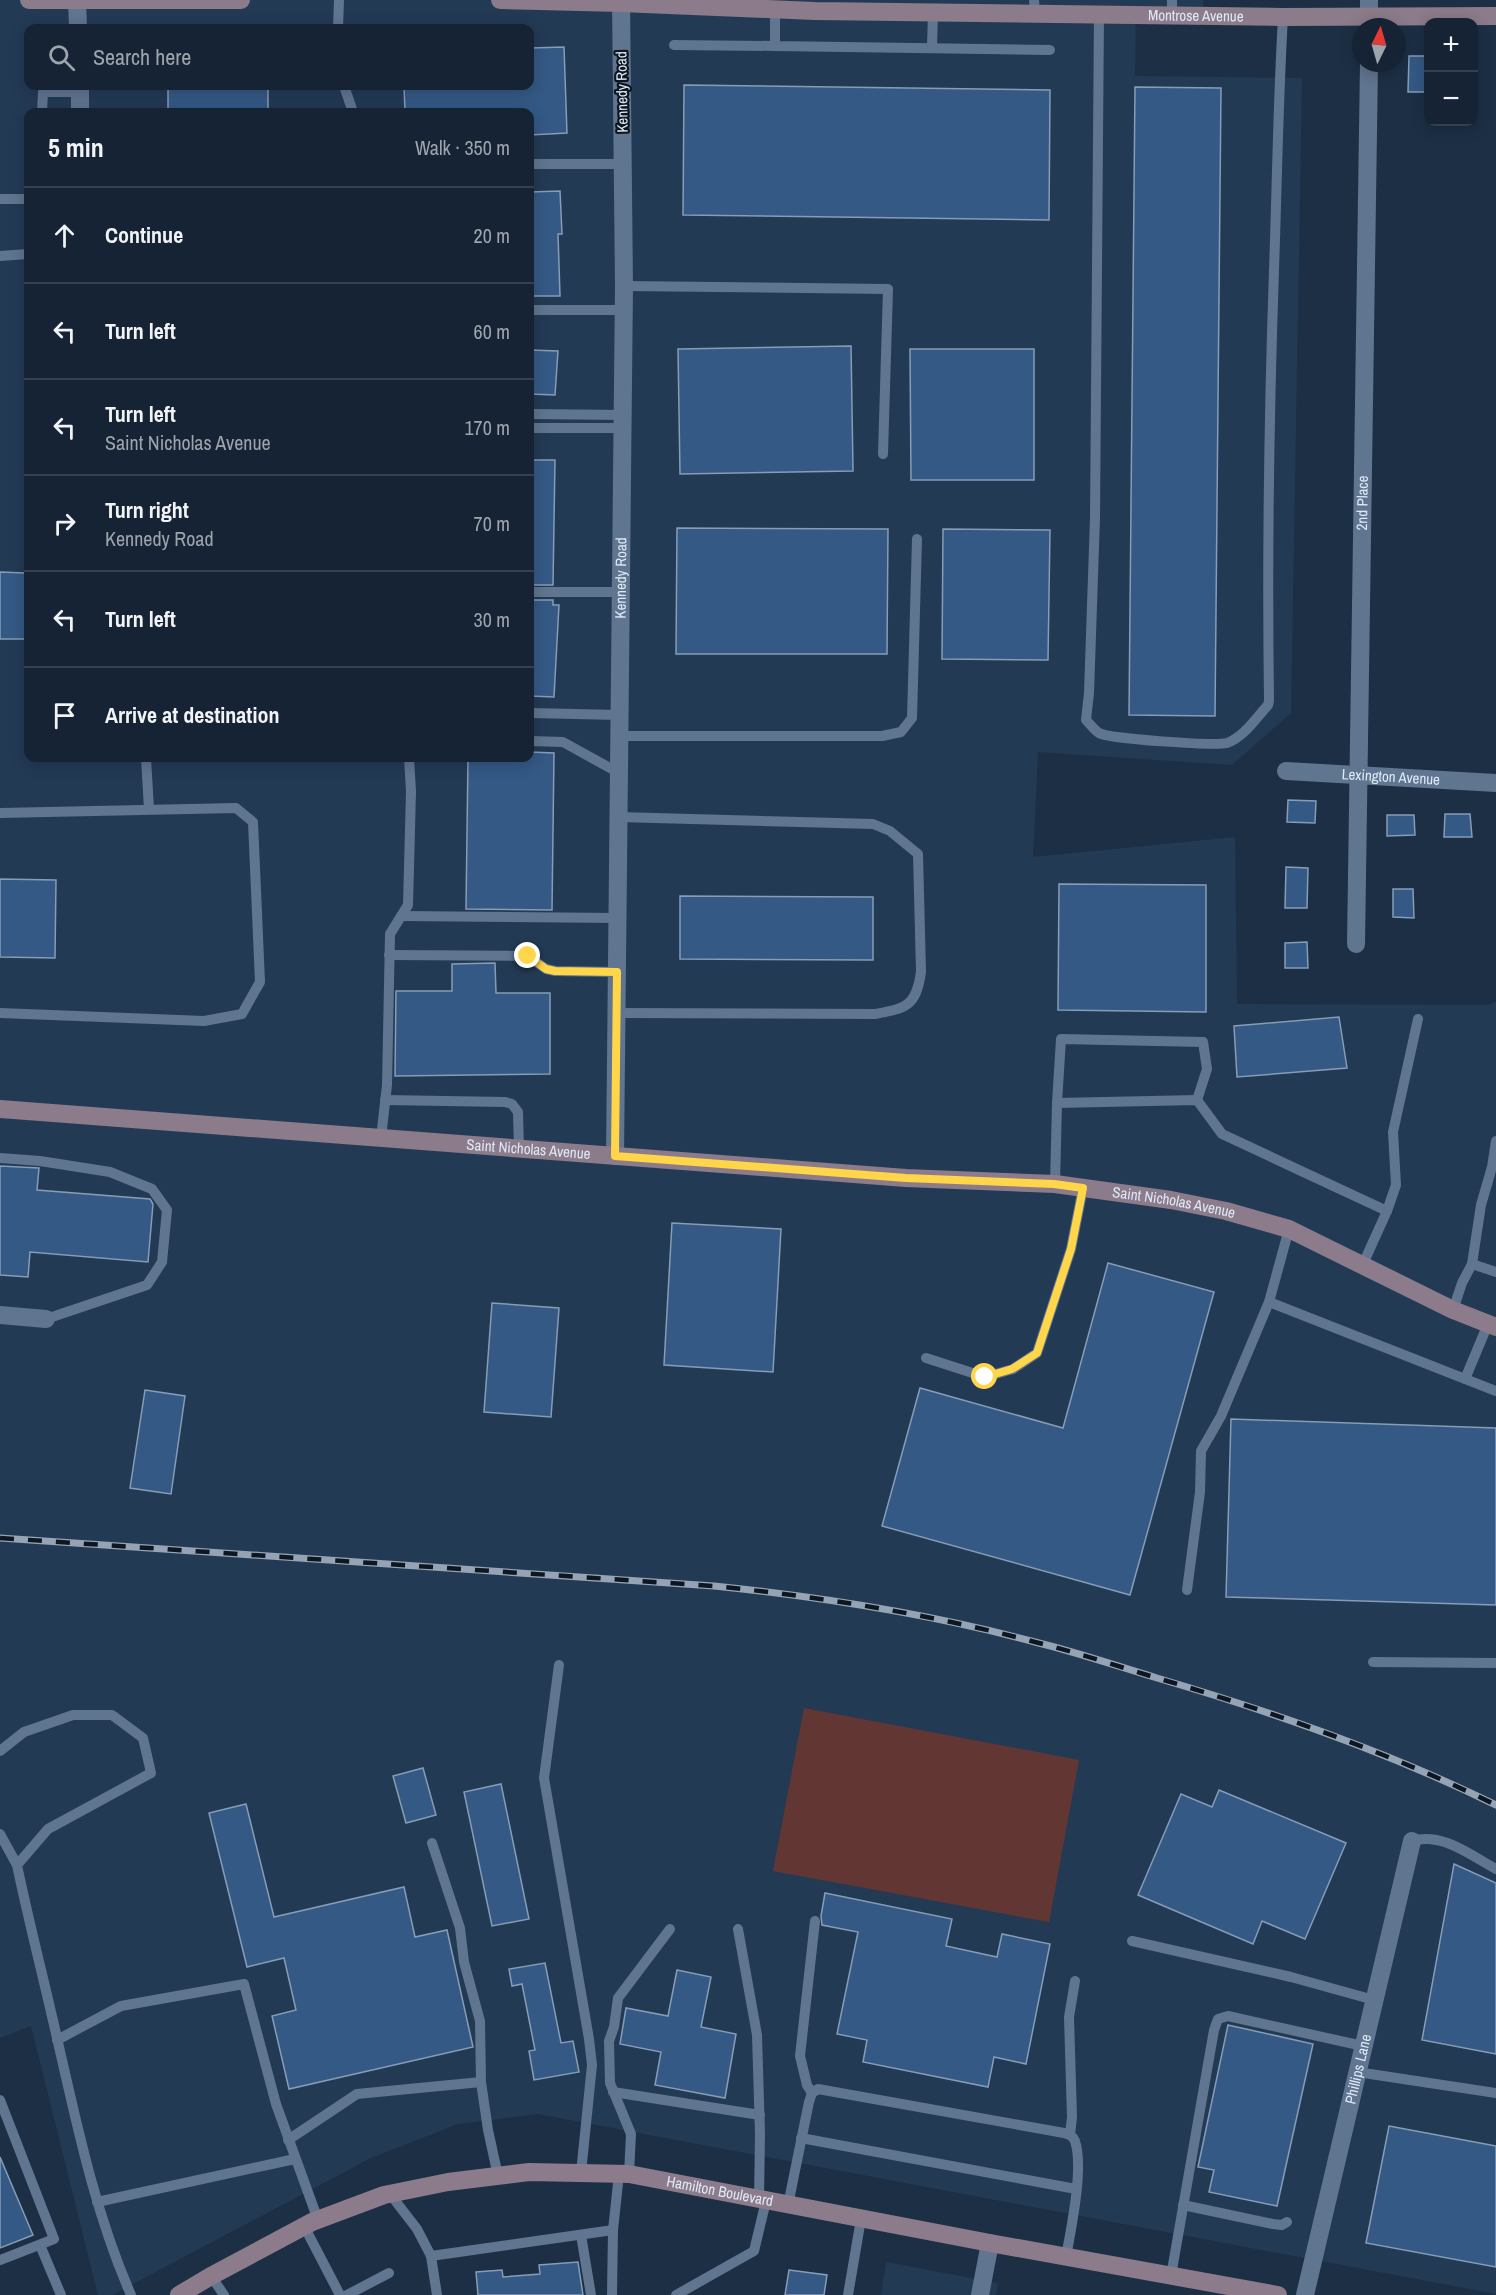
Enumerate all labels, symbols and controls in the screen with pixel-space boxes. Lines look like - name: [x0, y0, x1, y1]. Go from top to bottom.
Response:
- street label: Montrose Avenue: [1148, 4, 1244, 26]
- north arrow: [1352, 18, 1406, 72]
- map controls: [1424, 18, 1478, 126]
- button: +: [1424, 18, 1478, 72]
- search box: [24, 24, 534, 90]
- icon: search: [45, 41, 78, 74]
- text: Search here: [93, 42, 191, 72]
- street label: Kennedy Road: [610, 51, 633, 133]
- button: −: [1424, 72, 1478, 126]
- text: 5 min: [48, 130, 104, 165]
- text: Walk · 350 m: [415, 134, 510, 161]
- icon: ahead: [48, 219, 81, 252]
- text: Continue: [105, 220, 183, 250]
- text: 20 m: [474, 222, 510, 249]
- icon: left: [48, 315, 81, 348]
- text: Turn left: [105, 316, 176, 346]
- text: 60 m: [474, 318, 510, 345]
- text: Turn left: [105, 399, 176, 429]
- icon: left: [48, 411, 81, 444]
- text: 170 m: [464, 414, 510, 441]
- text: Saint Nicholas Avenue: [105, 429, 271, 456]
- street label: 2nd Place: [1351, 475, 1373, 531]
- text: Turn right: [105, 495, 189, 525]
- icon: right: [48, 507, 81, 540]
- text: 70 m: [474, 510, 510, 537]
- text: Kennedy Road: [105, 525, 214, 552]
- street label: Kennedy Road: [610, 537, 631, 619]
- icon: left: [48, 603, 81, 636]
- text: Turn left: [105, 604, 176, 634]
- text: 30 m: [474, 606, 510, 633]
- icon: arrive: [48, 699, 81, 732]
- text: Arrive at destination: [105, 700, 279, 730]
- street label: Lexington Avenue: [1341, 763, 1441, 790]
- route end: [514, 942, 540, 968]
- street label: Saint Nicholas Avenue: [466, 1134, 591, 1164]
- street label: Saint Nicholas Avenue: [1111, 1181, 1238, 1223]
- route start: [971, 1363, 997, 1389]
- street label: Phillips Lane: [1339, 2032, 1376, 2106]
- street label: Hamilton Boulevard: [665, 2170, 775, 2211]

